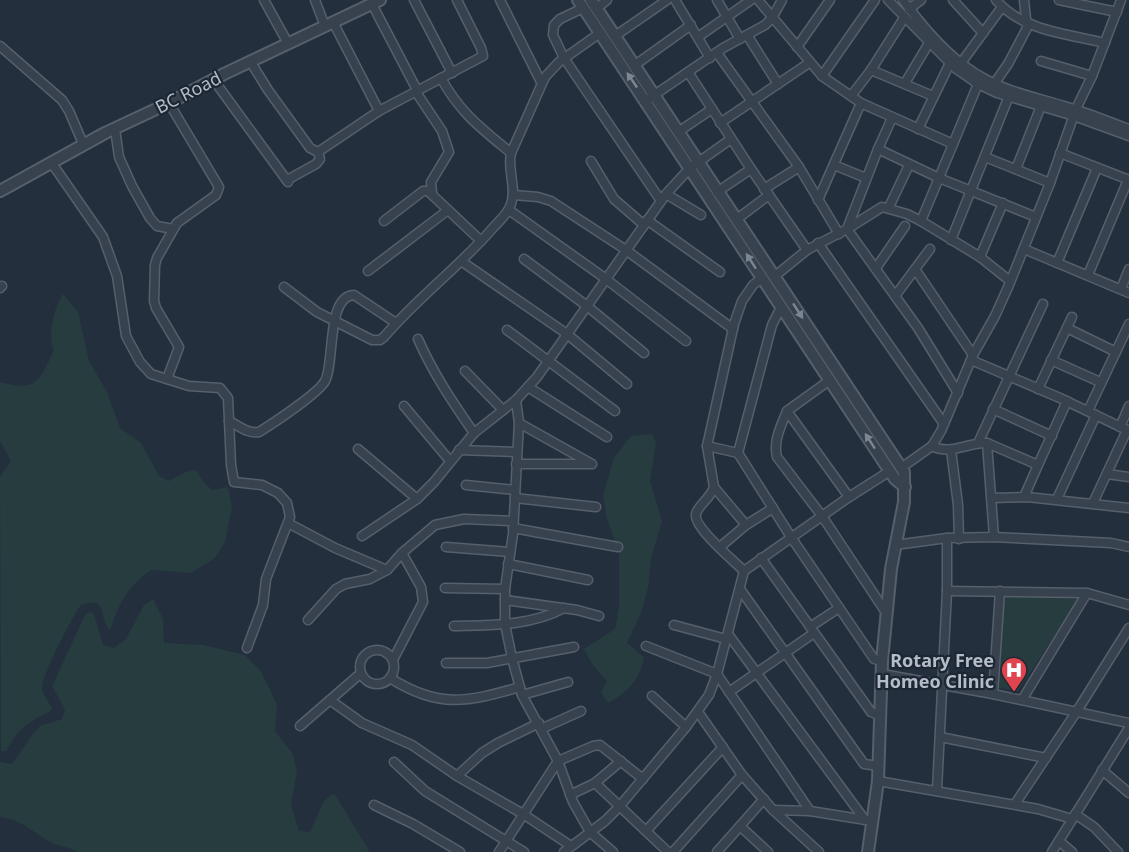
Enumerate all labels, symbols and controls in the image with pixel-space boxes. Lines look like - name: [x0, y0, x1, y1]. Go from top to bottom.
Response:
- street label: BC Road: [151, 65, 225, 119]
- one-way arrow: [626, 73, 638, 89]
- one-way arrow: [745, 253, 757, 269]
- one-way arrow: [792, 303, 803, 319]
- one-way arrow: [865, 433, 876, 449]
- place label: Rotary Free Homeo Clinic: [876, 648, 994, 693]
- hospital icon: Rotary Free Homeo Clinic: [999, 655, 1029, 693]

